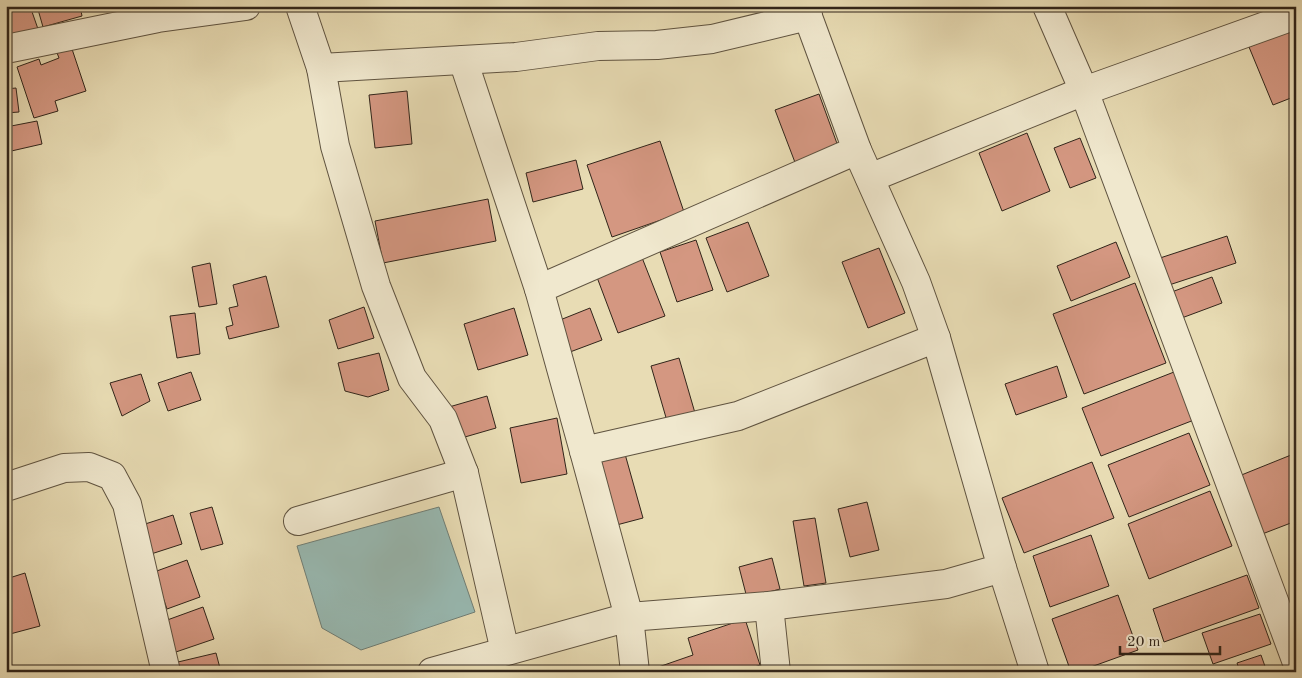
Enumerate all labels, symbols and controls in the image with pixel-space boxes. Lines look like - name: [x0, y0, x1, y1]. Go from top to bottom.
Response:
- scale bar: [1120, 623, 1220, 655]
- text: 20 m: [1127, 635, 1161, 650]

